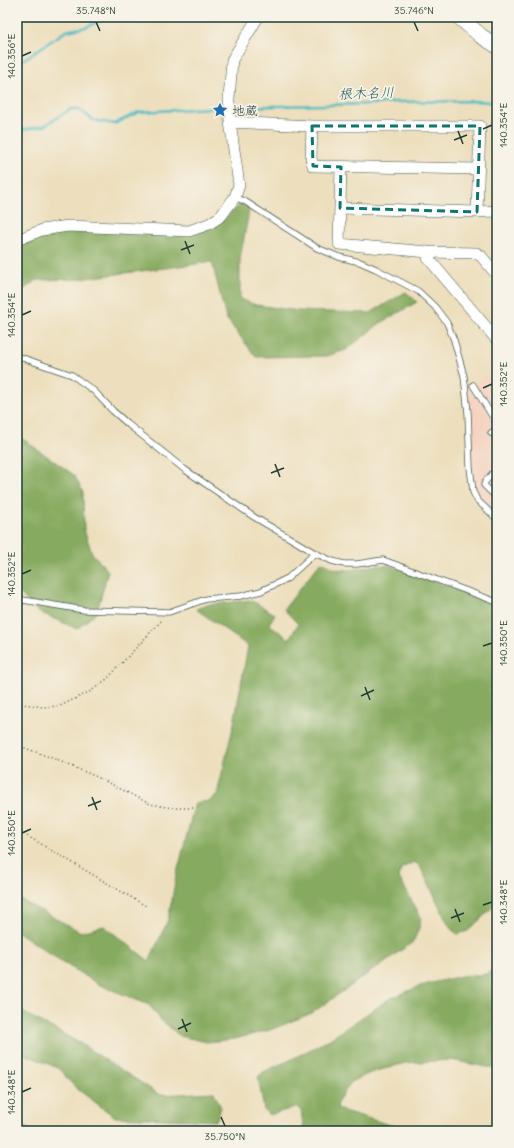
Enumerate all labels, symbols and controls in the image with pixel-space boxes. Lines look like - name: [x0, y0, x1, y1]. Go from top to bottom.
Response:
- text: 35.748°N: [76, 4, 116, 17]
- text: 35.746°N: [394, 4, 434, 17]
- text: 140.356°E: [5, 33, 18, 78]
- water label: 根木名川: [338, 83, 394, 103]
- place icon: 地蔵: [211, 101, 229, 119]
- place label: 地蔵: [232, 102, 258, 119]
- text: 140.354°E: [497, 102, 510, 147]
- text: 140.354°E: [5, 292, 18, 337]
- text: 140.352°E: [497, 362, 510, 406]
- text: 140.352°E: [5, 552, 18, 596]
- text: 140.350°E: [497, 620, 510, 666]
- text: 140.350°E: [5, 810, 18, 856]
- text: 140.348°E: [497, 879, 510, 924]
- text: 140.348°E: [5, 1069, 18, 1114]
- text: 35.750°N: [205, 1130, 245, 1143]

